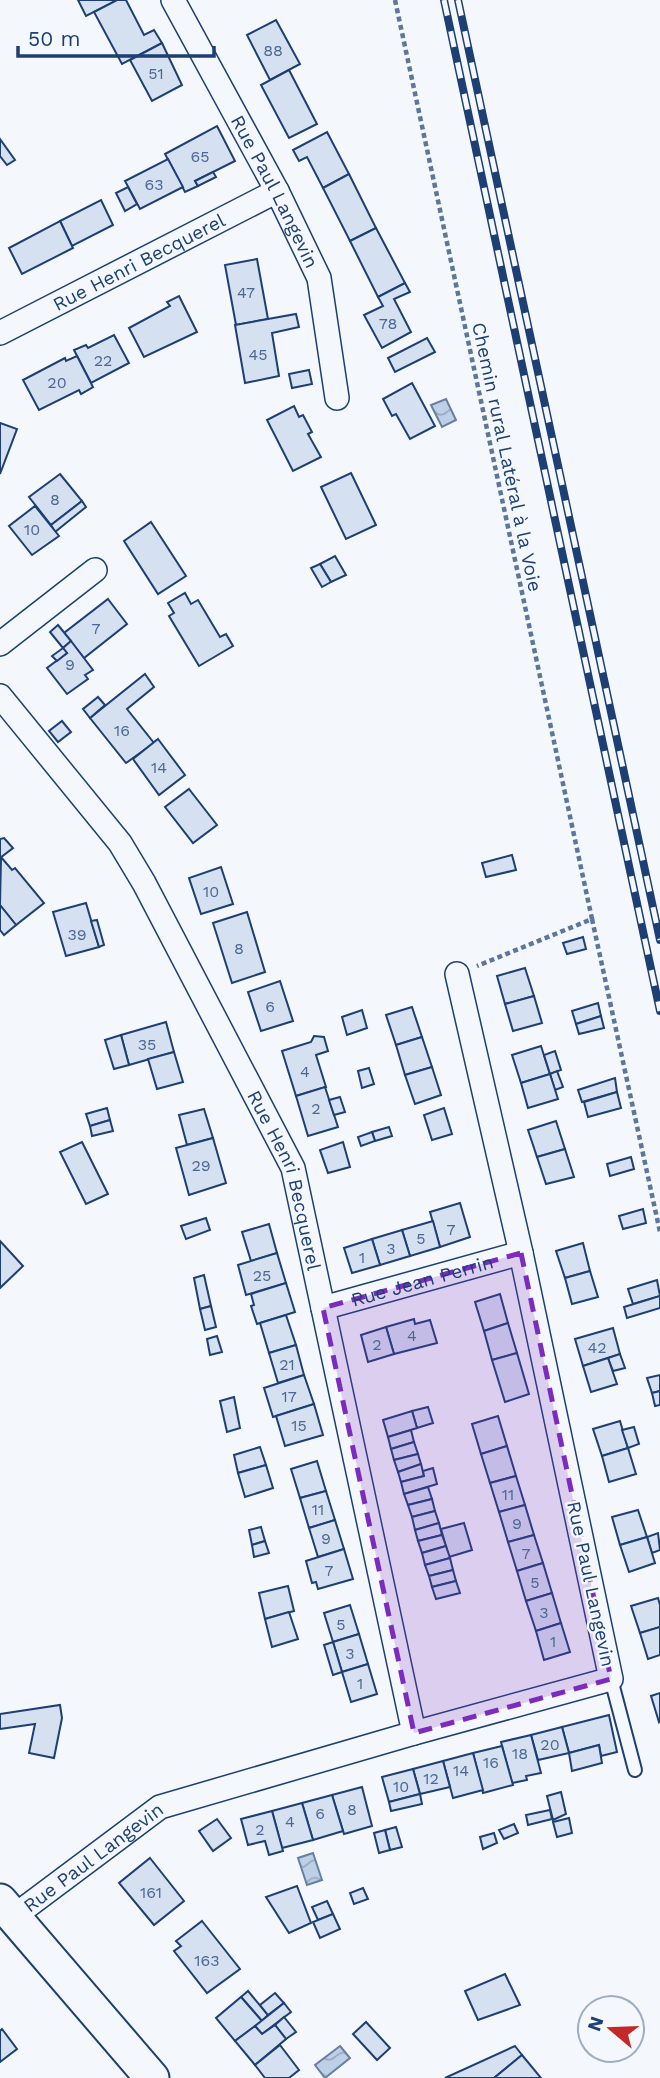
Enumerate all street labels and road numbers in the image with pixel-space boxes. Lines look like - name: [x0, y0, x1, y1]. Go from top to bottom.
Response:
- street label: Rue Paul Langevin: [226, 111, 324, 272]
- street label: Rue Henri Becquerel: [49, 208, 229, 315]
- street label: Chemin rural Latéral à la Voie: [467, 320, 547, 594]
- street label: Rue Henri Becquerel: [243, 1086, 326, 1272]
- street label: Rue Jean Perrin: [349, 1250, 496, 1311]
- street label: Rue Paul Langevin: [562, 1499, 620, 1669]
- street label: Rue Paul Langevin: [19, 1797, 168, 1917]

